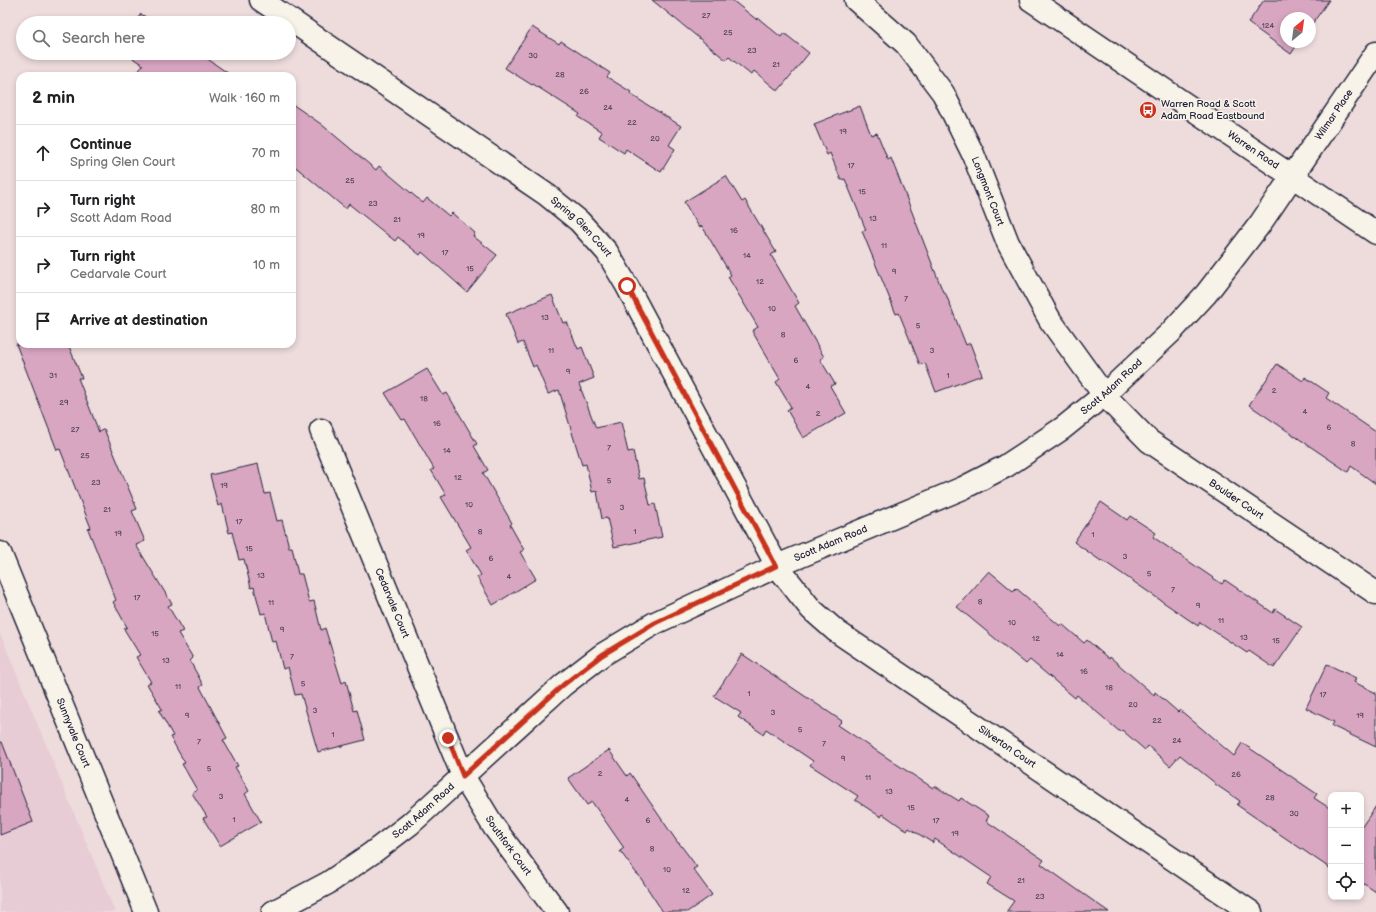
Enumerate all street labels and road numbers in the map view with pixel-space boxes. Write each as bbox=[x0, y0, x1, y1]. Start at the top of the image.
street label: Wilmar Place bbox=[1313, 87, 1356, 142]
street label: Warren Road bbox=[1225, 128, 1281, 172]
street label: Longmont Court bbox=[969, 155, 1007, 227]
street label: Spring Glen Court bbox=[548, 194, 614, 259]
street label: Scott Adam Road bbox=[1078, 356, 1145, 417]
street label: Boulder Court bbox=[1207, 477, 1266, 522]
street label: Scott Adam Road bbox=[792, 523, 869, 564]
street label: Cedarvale Court bbox=[372, 566, 412, 640]
street label: Sunnyvale Court bbox=[54, 696, 93, 769]
street label: Silverton Court bbox=[976, 723, 1038, 771]
street label: Scott Adam Road bbox=[390, 780, 457, 841]
street label: Southfork Court bbox=[483, 814, 534, 878]

